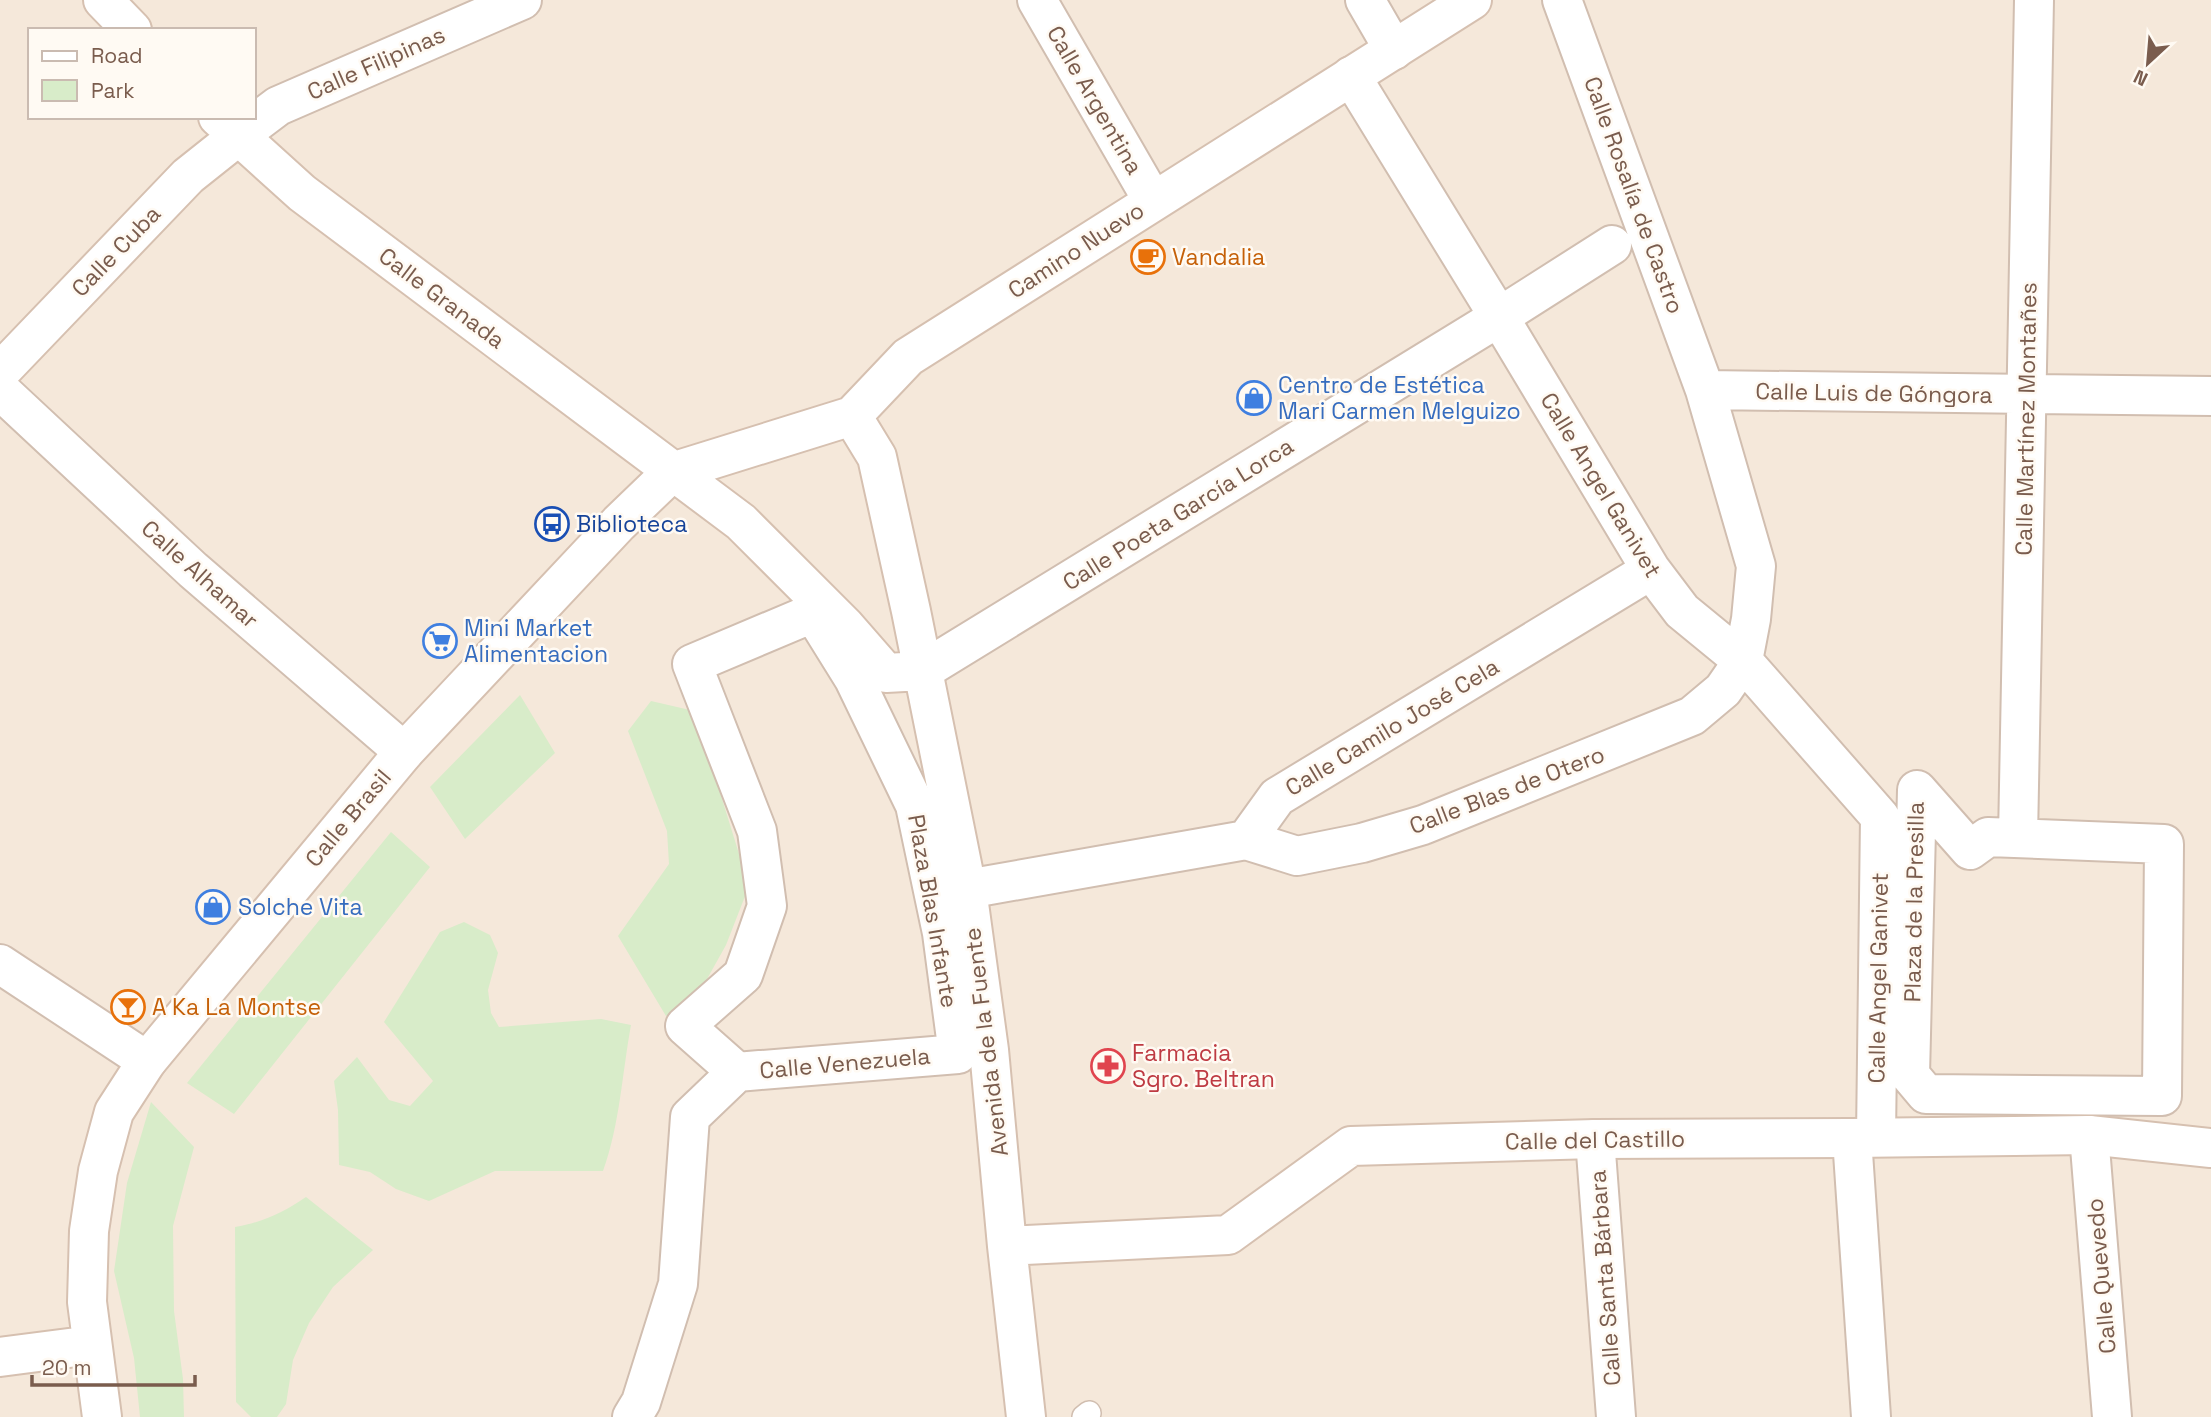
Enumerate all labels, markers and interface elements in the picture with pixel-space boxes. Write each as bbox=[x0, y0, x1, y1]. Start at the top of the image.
street label: Calle Filipinas bbox=[302, 19, 450, 107]
street label: Calle Argentina bbox=[1040, 20, 1150, 180]
legend bbox=[28, 28, 256, 119]
north arrow bbox=[2113, 28, 2183, 98]
text: Road bbox=[91, 42, 143, 69]
text: N bbox=[2130, 64, 2152, 92]
street label: Calle Rosalía de Castro bbox=[1577, 72, 1691, 318]
text: Park bbox=[91, 77, 135, 104]
street label: Camino Nuevo bbox=[1002, 195, 1150, 305]
street label: Calle Cuba bbox=[65, 199, 167, 303]
cafe icon: Vandalia bbox=[1129, 238, 1167, 276]
street label: Calle Granada bbox=[373, 241, 511, 355]
place label: Vandalia bbox=[1172, 242, 1265, 272]
street label: Calle Martínez Montañes bbox=[2009, 282, 2043, 556]
place label: Centro de Estética Mari Carmen Melguizo bbox=[1278, 370, 1521, 426]
street label: Calle Luis de Góngora bbox=[1755, 376, 1993, 410]
shop icon: Centro de Estética Mari Carmen Melguizo bbox=[1235, 379, 1273, 417]
street label: Calle Angel Ganivet bbox=[1534, 387, 1668, 583]
street label: Calle Poeta García Lorca bbox=[1057, 431, 1299, 597]
bus stop icon: Biblioteca bbox=[533, 505, 571, 543]
place label: Biblioteca bbox=[576, 509, 687, 539]
street label: Calle Alhamar bbox=[135, 513, 265, 635]
place label: Mini Market Alimentacion bbox=[464, 613, 608, 669]
supermarket icon: Mini Market Alimentacion bbox=[421, 622, 459, 660]
street label: Calle Camilo José Cela bbox=[1280, 651, 1504, 803]
street label: Calle Blas de Otero bbox=[1405, 739, 1609, 841]
street label: Calle Brasil bbox=[298, 763, 398, 873]
street label: Plaza de la Presilla bbox=[1897, 801, 1931, 1003]
street label: Plaza Blas Infante bbox=[901, 812, 965, 1010]
street label: Calle Angel Ganivet bbox=[1861, 872, 1895, 1084]
shop icon: Solche Vita bbox=[194, 888, 232, 926]
place label: Solche Vita bbox=[238, 892, 363, 922]
street label: Avenida de la Fuente bbox=[957, 926, 1015, 1158]
bar icon: A Ka La Montse bbox=[109, 988, 147, 1026]
place label: A Ka La Montse bbox=[152, 992, 321, 1022]
place label: Farmacia Sgro. Beltran bbox=[1132, 1038, 1275, 1094]
street label: Calle Venezuela bbox=[758, 1041, 932, 1085]
pharmacy icon: Farmacia Sgro. Beltran bbox=[1089, 1047, 1127, 1085]
street label: Calle del Castillo bbox=[1505, 1123, 1685, 1157]
street label: Calle Santa Bárbara bbox=[1582, 1169, 1628, 1387]
street label: Calle Quevedo bbox=[2079, 1197, 2123, 1355]
scale bar bbox=[32, 1344, 194, 1388]
text: 20 m bbox=[42, 1354, 92, 1381]

